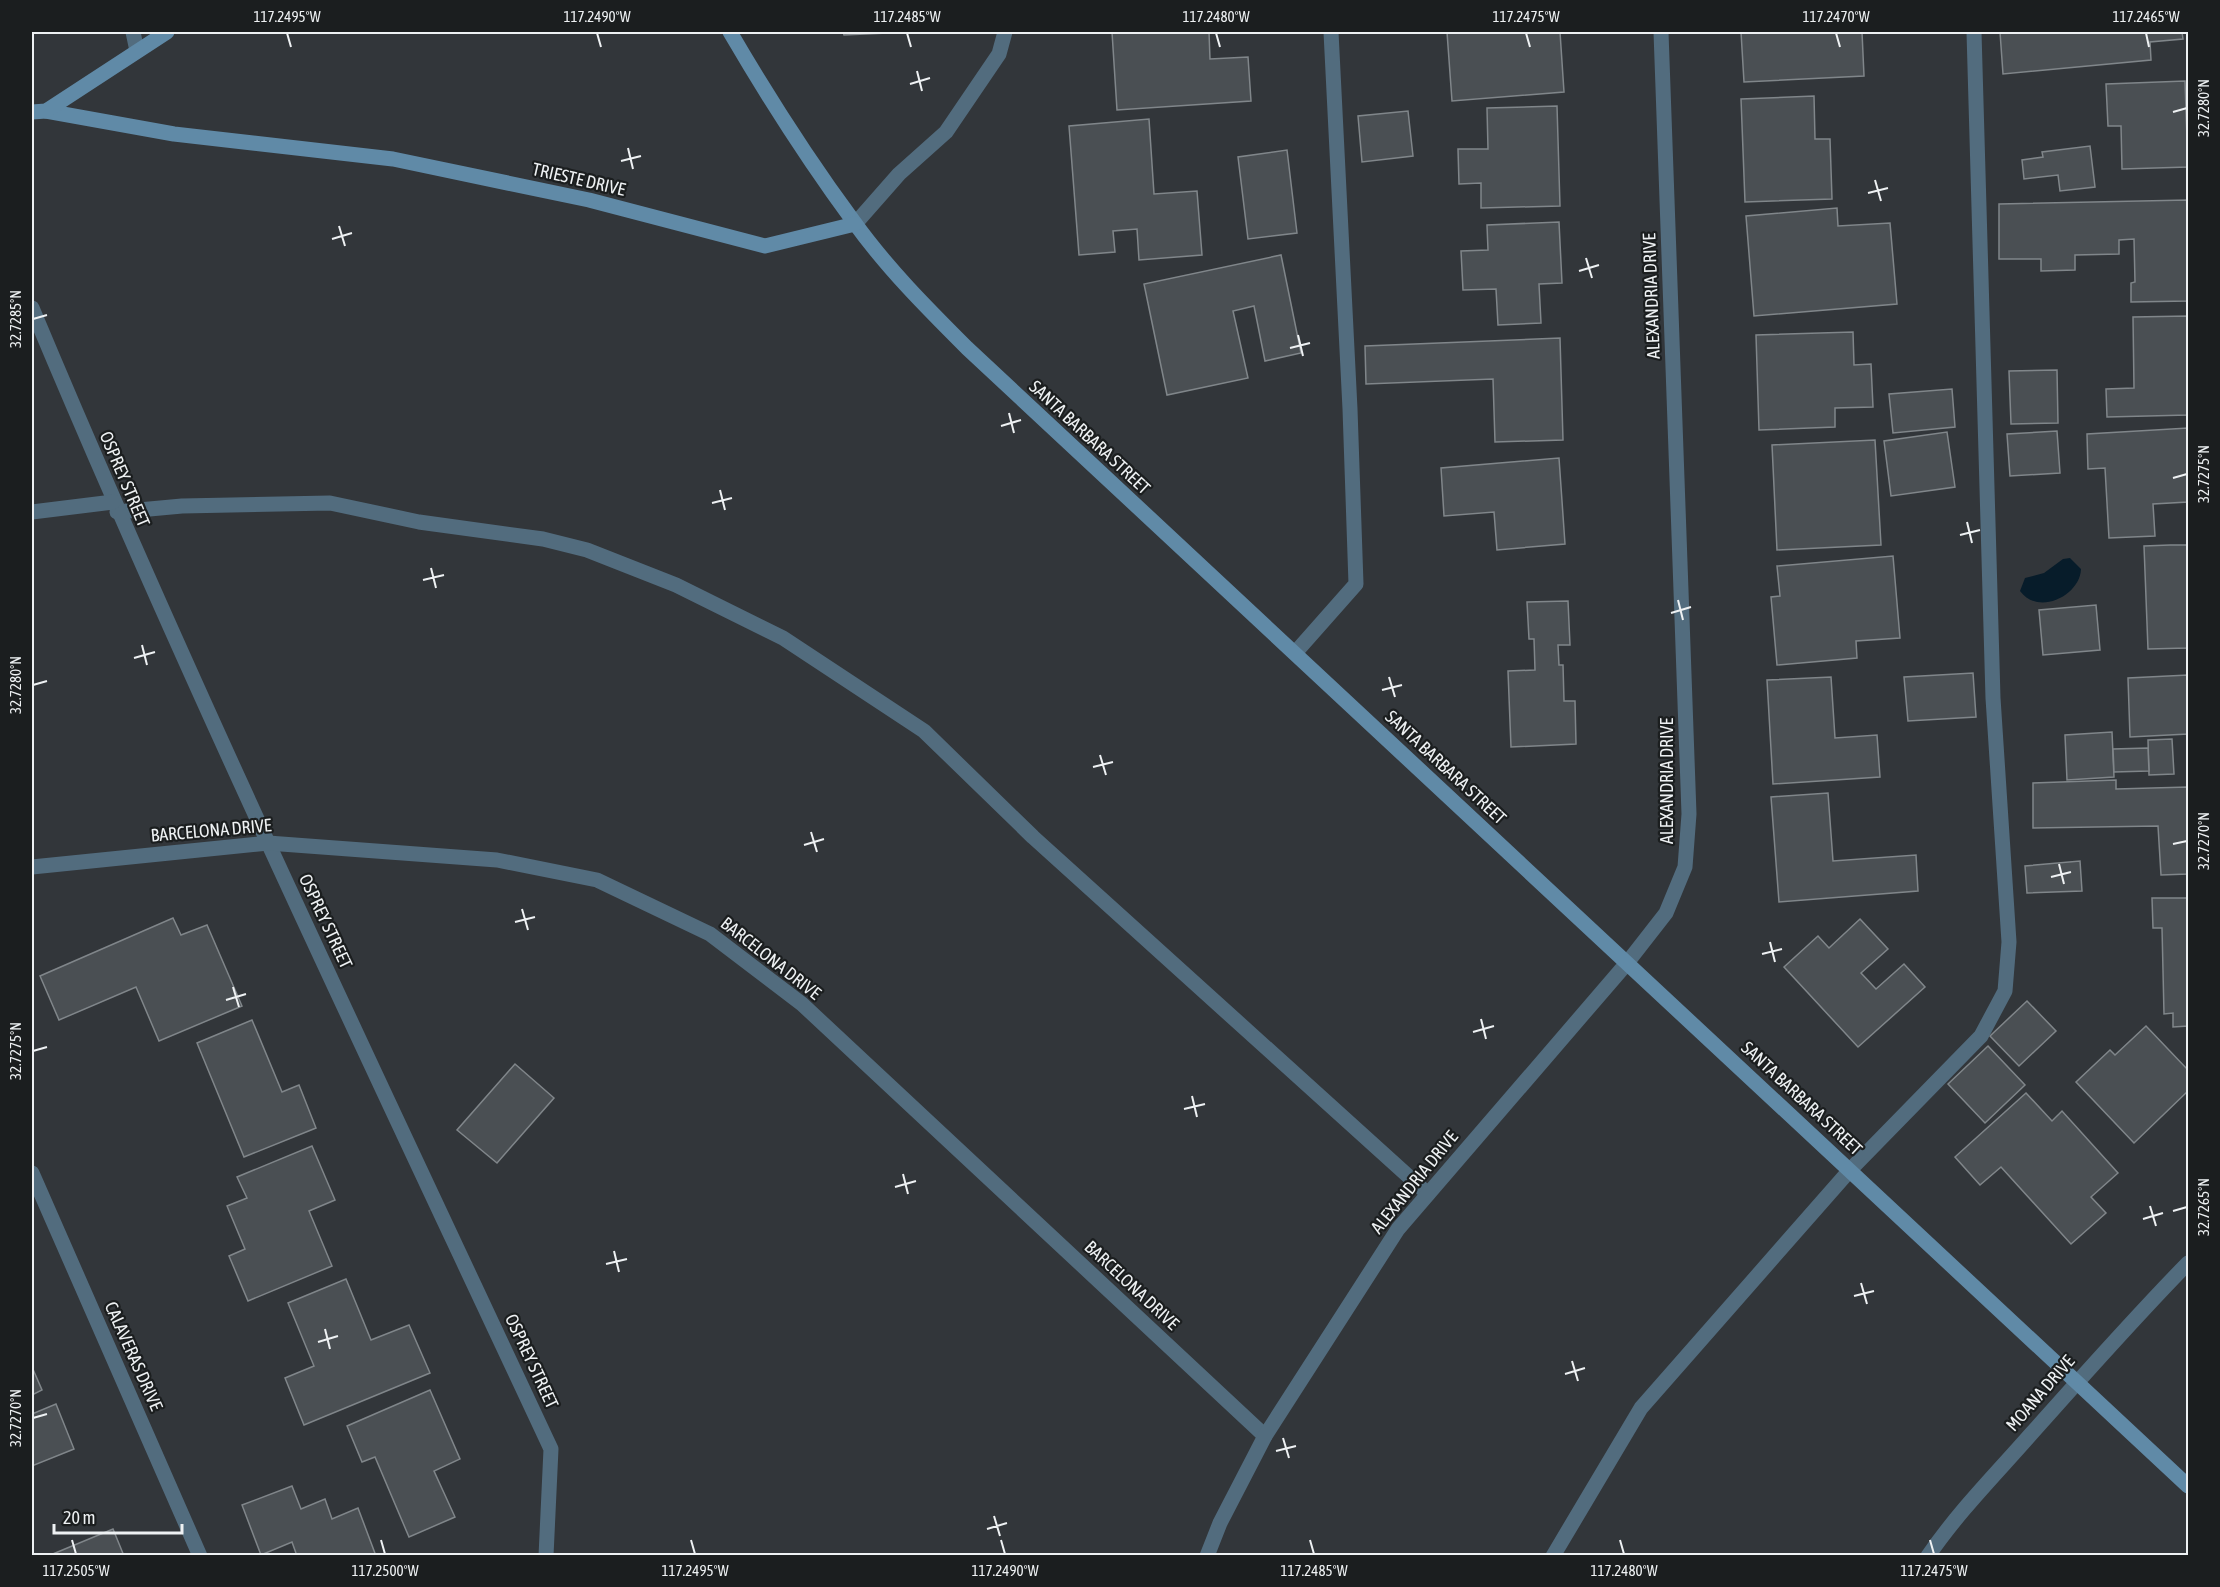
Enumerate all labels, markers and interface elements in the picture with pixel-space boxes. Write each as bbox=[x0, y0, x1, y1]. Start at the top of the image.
text: 117.2495°W bbox=[253, 8, 321, 25]
text: 117.2490°W bbox=[563, 8, 631, 25]
text: 117.2485°W bbox=[873, 8, 941, 25]
text: 117.2480°W bbox=[1182, 8, 1250, 25]
text: 117.2475°W bbox=[1492, 8, 1560, 25]
text: 117.2470°W bbox=[1802, 8, 1870, 25]
text: 117.2465°W bbox=[2112, 8, 2180, 25]
text: 32.7280°N bbox=[2195, 79, 2212, 137]
street label: TRIESTE DRIVE bbox=[530, 158, 628, 200]
street label: ALEXANDRIA DRIVE bbox=[1638, 232, 1664, 359]
text: 32.7285°N bbox=[7, 290, 24, 348]
street label: SANTA BARBARA STREET bbox=[1025, 376, 1155, 498]
street label: OSPREY STREET bbox=[95, 428, 155, 530]
text: 32.7275°N bbox=[2195, 445, 2212, 503]
text: 32.7280°N bbox=[7, 656, 24, 714]
street label: SANTA BARBARA STREET bbox=[1381, 706, 1511, 828]
street label: ALEXANDRIA DRIVE bbox=[1656, 718, 1677, 844]
text: 32.7270°N bbox=[2195, 812, 2212, 870]
street label: BARCELONA DRIVE bbox=[150, 814, 273, 846]
street label: OSPREY STREET bbox=[295, 870, 357, 972]
street label: BARCELONA DRIVE bbox=[717, 912, 825, 1004]
text: 32.7275°N bbox=[7, 1022, 24, 1080]
street label: SANTA BARBARA STREET bbox=[1737, 1037, 1867, 1159]
street label: ALEXANDRIA DRIVE bbox=[1366, 1126, 1462, 1238]
text: 32.7265°N bbox=[2195, 1178, 2212, 1236]
street label: BARCELONA DRIVE bbox=[1081, 1236, 1184, 1334]
street label: CALAVERAS DRIVE bbox=[101, 1298, 167, 1414]
street label: OSPREY STREET bbox=[501, 1310, 563, 1412]
street label: MOANA DRIVE bbox=[2001, 1351, 2079, 1435]
text: 32.7270°N bbox=[7, 1389, 24, 1447]
scale bar bbox=[54, 1497, 182, 1535]
text: 20 m bbox=[63, 1507, 95, 1528]
text: 117.2505°W bbox=[42, 1562, 110, 1579]
text: 117.2500°W bbox=[351, 1562, 419, 1579]
text: 117.2495°W bbox=[661, 1562, 729, 1579]
text: 117.2490°W bbox=[971, 1562, 1039, 1579]
text: 117.2485°W bbox=[1280, 1562, 1348, 1579]
text: 117.2480°W bbox=[1590, 1562, 1658, 1579]
text: 117.2475°W bbox=[1900, 1562, 1968, 1579]

